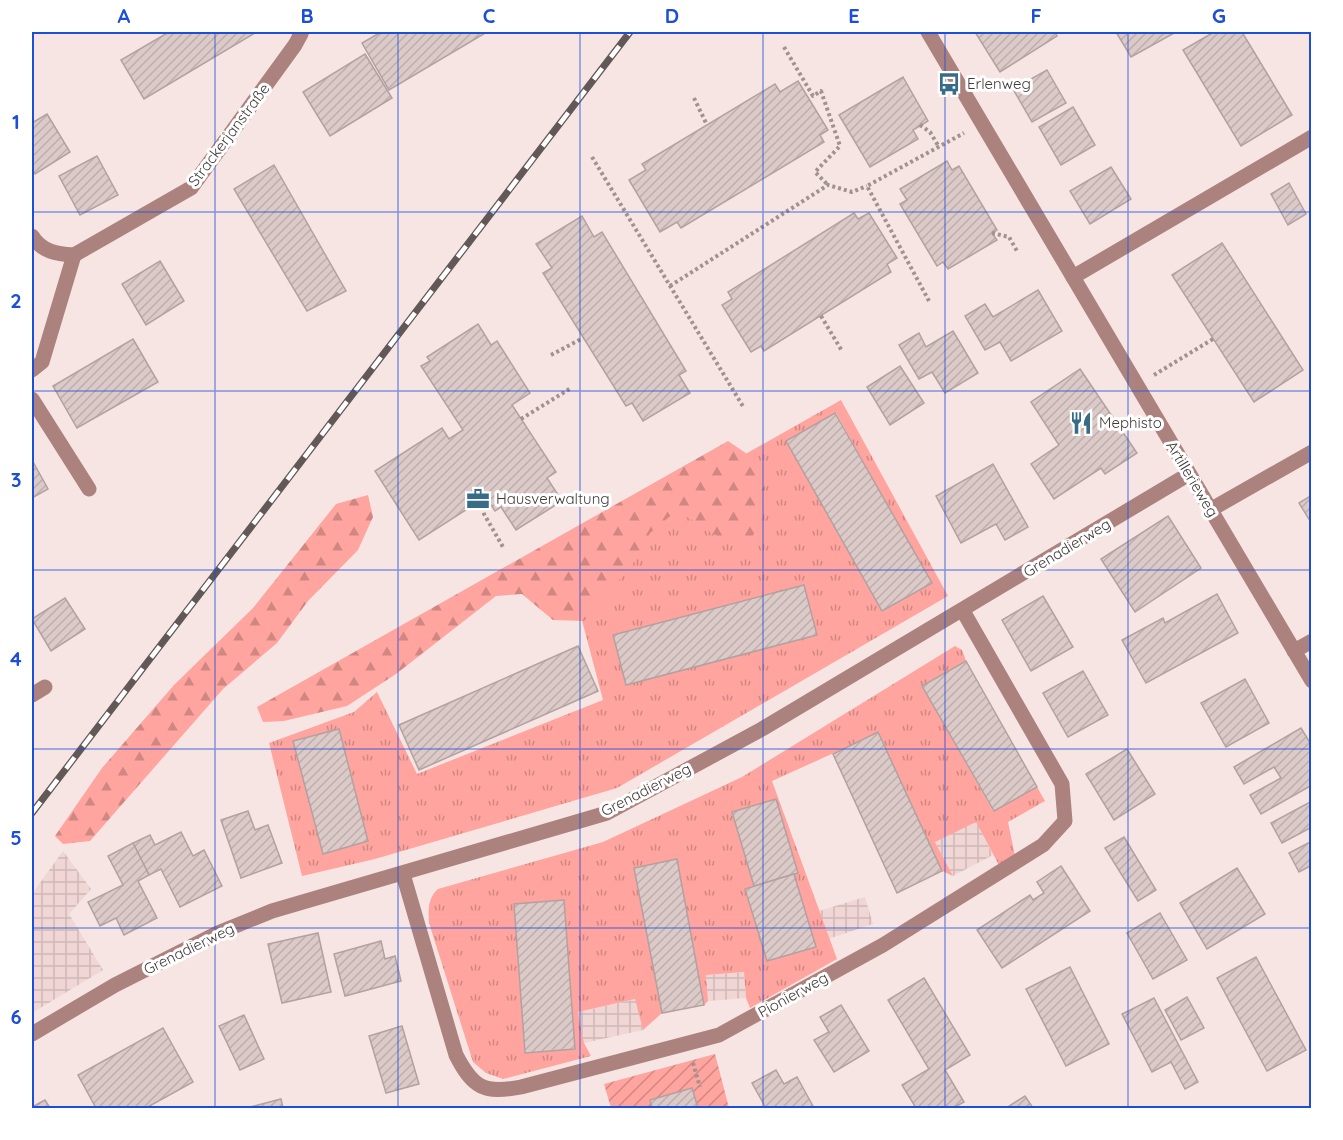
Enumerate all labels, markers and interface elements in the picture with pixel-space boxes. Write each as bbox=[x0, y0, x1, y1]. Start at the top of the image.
text: A bbox=[118, 3, 131, 28]
text: B bbox=[300, 3, 314, 28]
text: C bbox=[483, 3, 496, 28]
text: D bbox=[665, 3, 679, 28]
text: E bbox=[848, 3, 860, 28]
text: F bbox=[1030, 3, 1042, 28]
text: G bbox=[1212, 3, 1226, 28]
bus stop icon: Erlenweg bbox=[936, 71, 962, 97]
place label: Erlenweg bbox=[967, 74, 1031, 93]
street label: Strackerjanstraße bbox=[184, 79, 273, 190]
text: 1 bbox=[12, 109, 20, 134]
text: 2 bbox=[10, 288, 22, 313]
restaurant icon: Mephisto bbox=[1068, 410, 1094, 436]
place label: Mephisto bbox=[1099, 413, 1162, 432]
street label: Artillerieweg bbox=[1162, 437, 1223, 520]
text: 3 bbox=[11, 467, 21, 492]
office icon: Hausverwaltung bbox=[465, 486, 491, 512]
place label: Hausverwaltung bbox=[496, 489, 610, 508]
street label: Grenadierweg bbox=[1020, 514, 1114, 581]
text: 4 bbox=[10, 646, 22, 671]
street label: Grenadierweg bbox=[598, 759, 694, 820]
text: 5 bbox=[10, 825, 22, 850]
street label: Grenadierweg bbox=[140, 918, 237, 979]
street label: Pionierweg bbox=[754, 968, 831, 1022]
text: 6 bbox=[10, 1004, 22, 1029]

